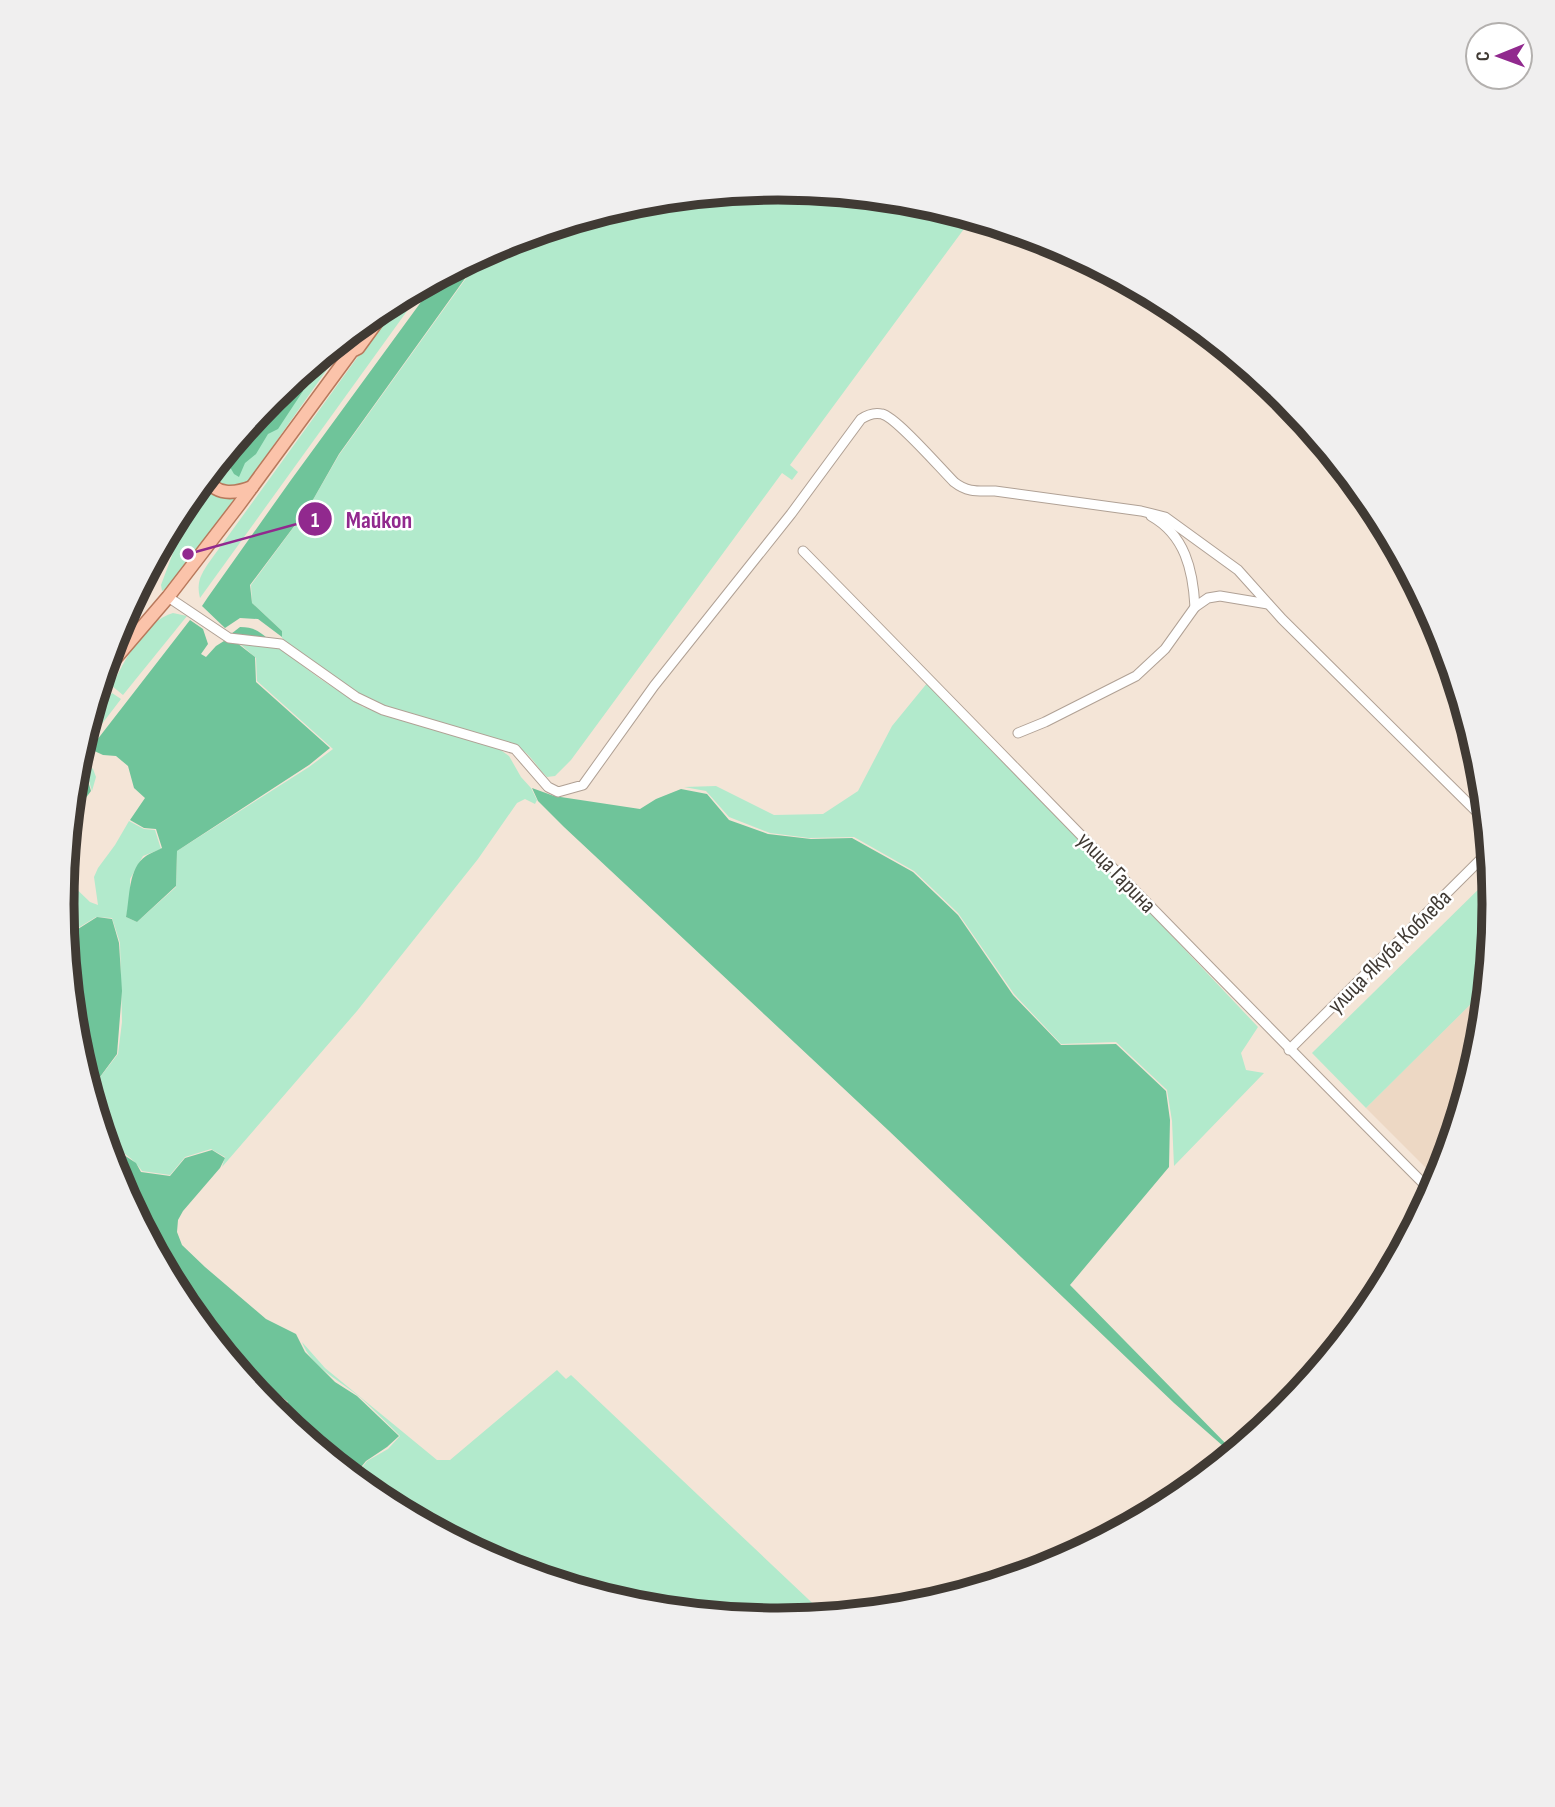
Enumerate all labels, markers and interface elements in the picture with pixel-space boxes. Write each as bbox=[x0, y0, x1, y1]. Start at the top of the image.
north arrow bbox=[1464, 21, 1534, 91]
text: С bbox=[1472, 51, 1495, 61]
callout: Майкоп bbox=[297, 497, 427, 542]
text: Майкоп bbox=[346, 506, 412, 535]
text: 1 bbox=[311, 508, 319, 533]
street label: улица Гарина bbox=[1071, 826, 1162, 919]
street label: улица Якуба Коблева bbox=[1322, 884, 1457, 1019]

